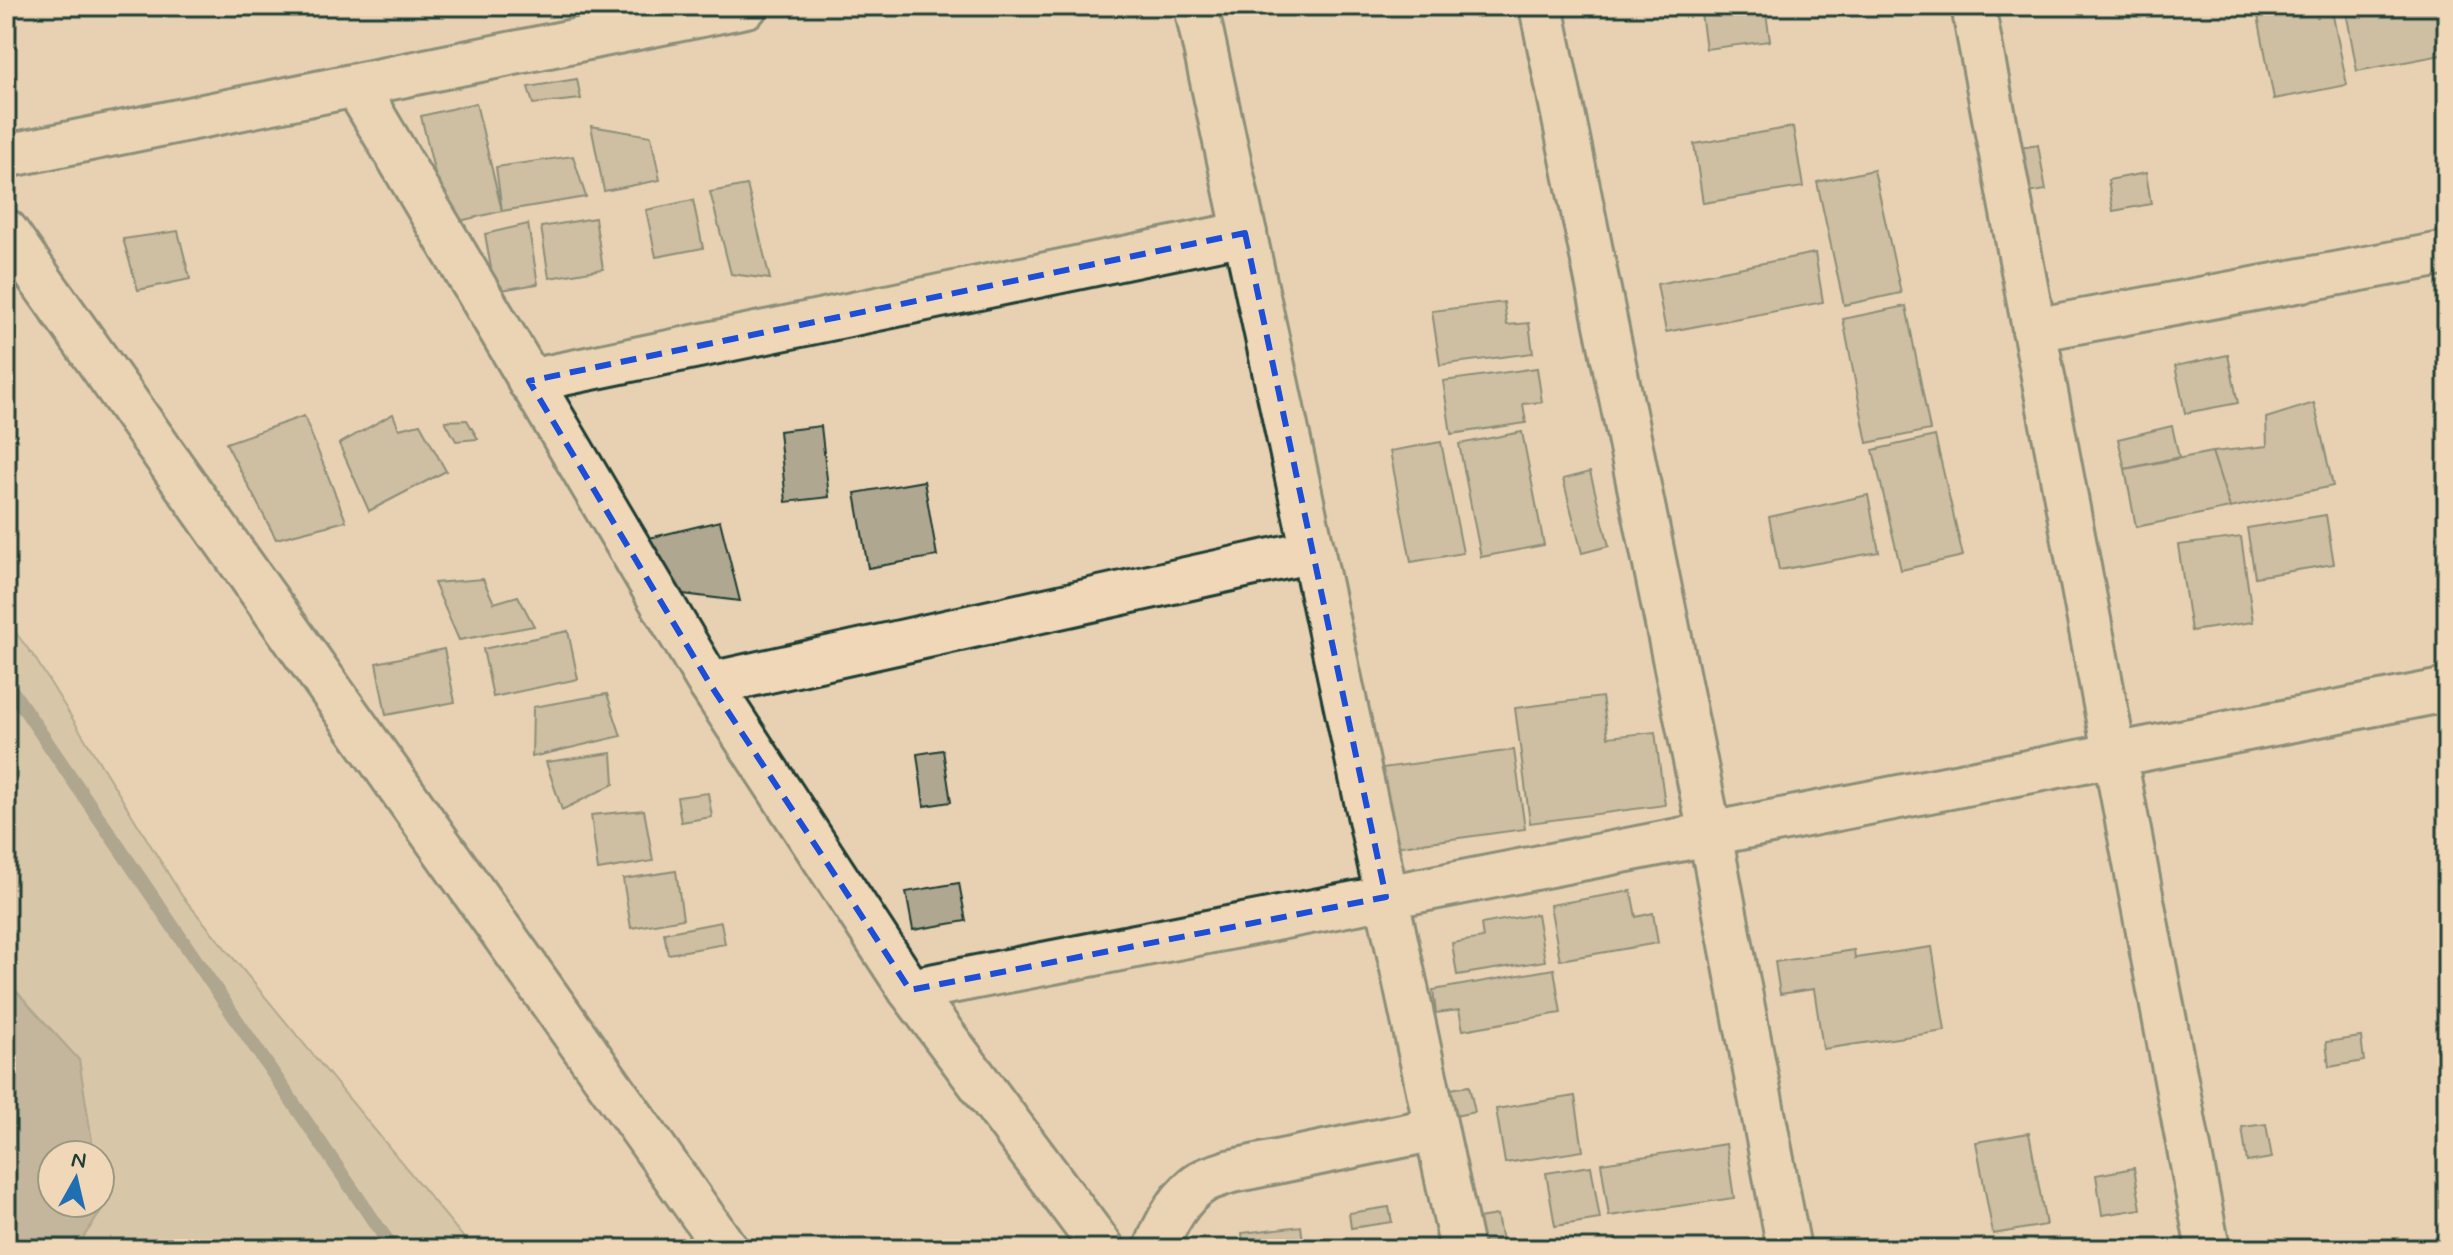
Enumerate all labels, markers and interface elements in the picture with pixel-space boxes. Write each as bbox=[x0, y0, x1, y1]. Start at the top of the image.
north arrow bbox=[36, 1139, 116, 1219]
text: N bbox=[69, 1146, 88, 1176]

